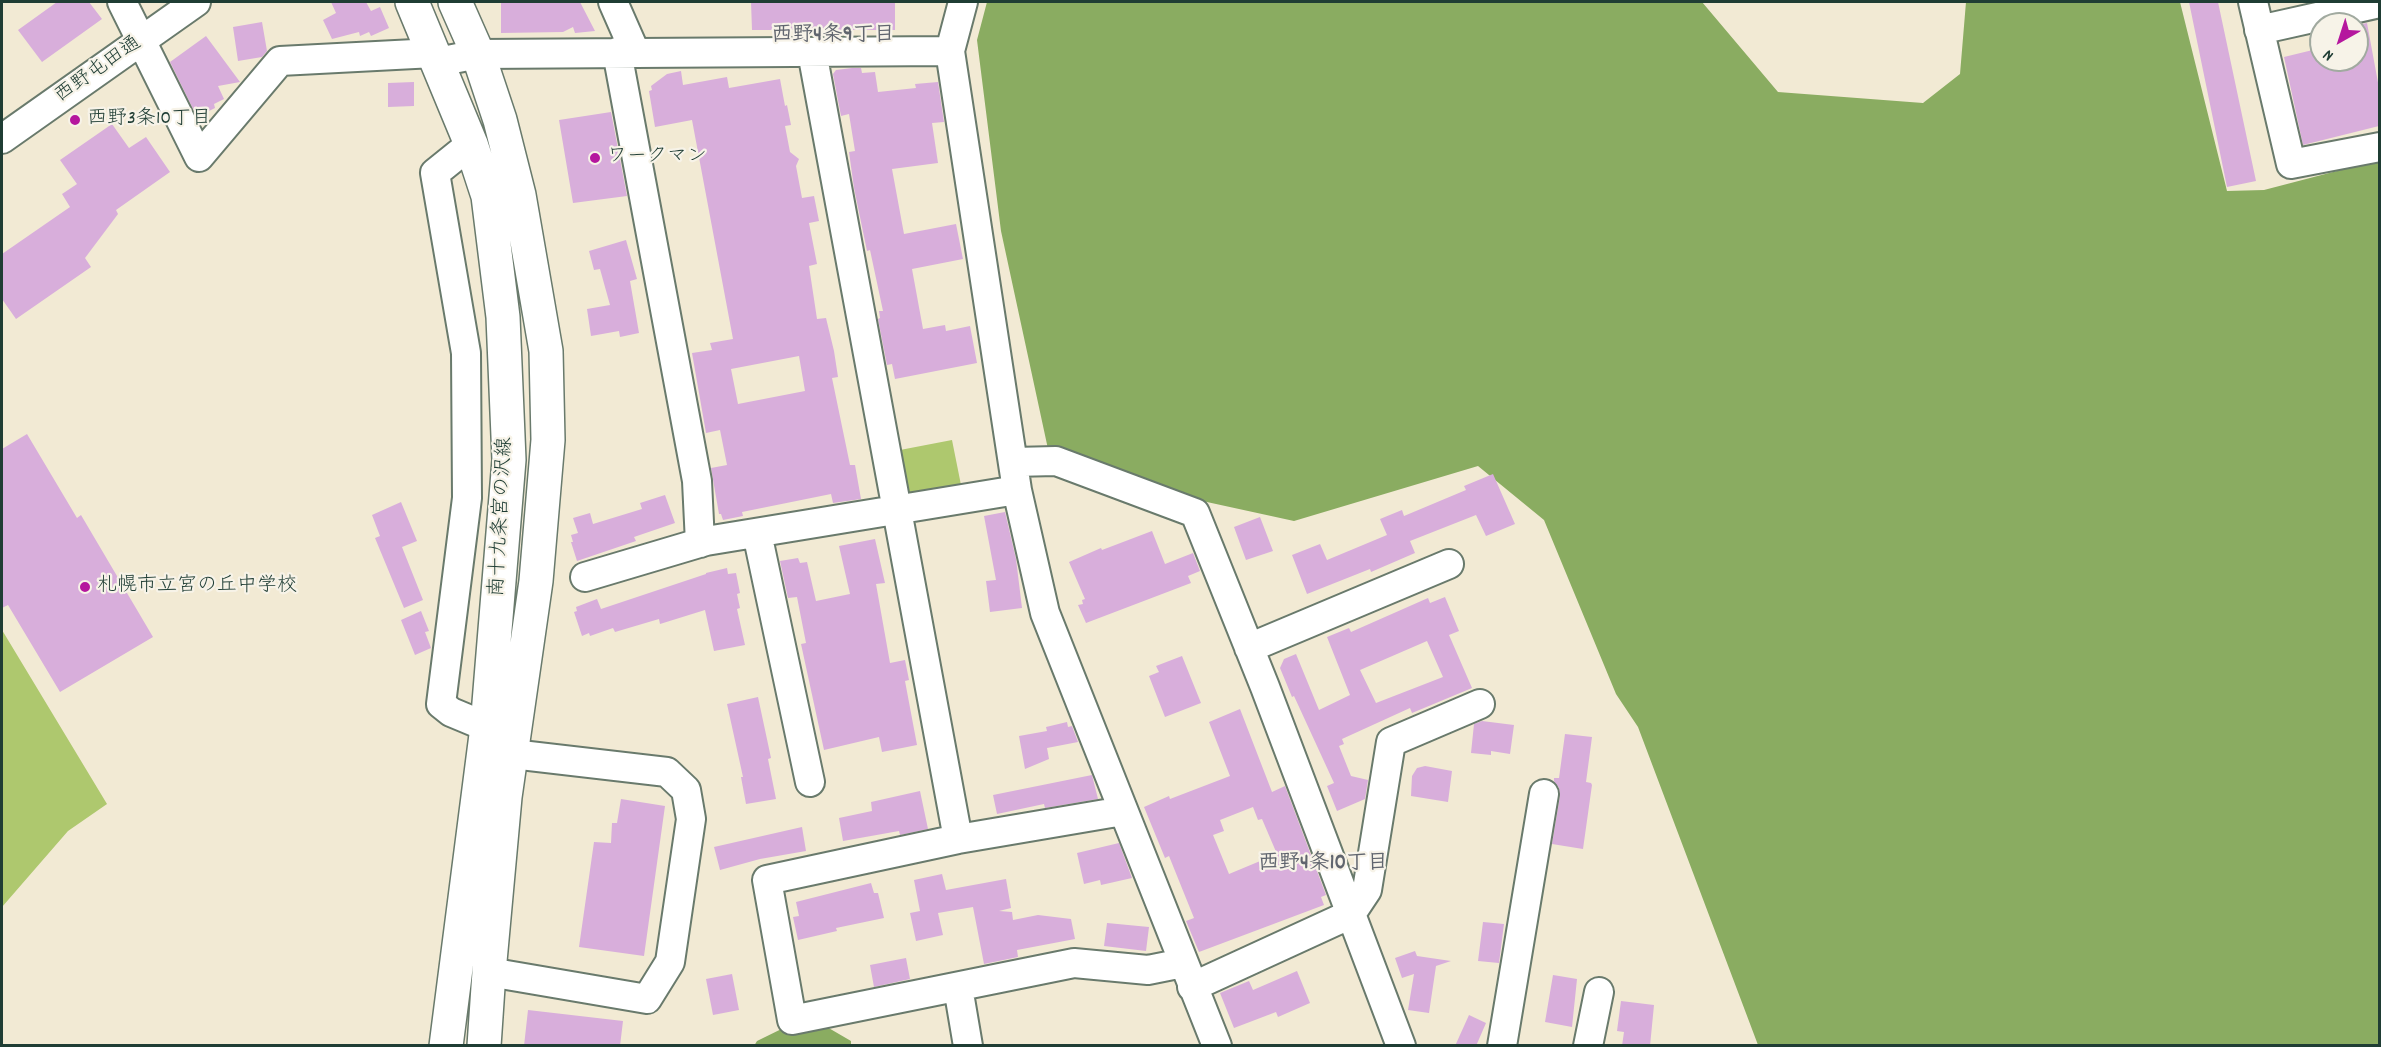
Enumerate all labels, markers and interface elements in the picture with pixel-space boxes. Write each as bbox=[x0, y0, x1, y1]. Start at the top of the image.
north arrow bbox=[2309, 12, 2369, 72]
district label: 西野4条9丁目 bbox=[771, 24, 895, 50]
street label: 西野屯田通 bbox=[51, 32, 147, 110]
text: N bbox=[2318, 43, 2339, 66]
place label: 西野3条10丁目 bbox=[87, 108, 211, 132]
marker: 西野3条10丁目 bbox=[68, 113, 82, 127]
place label: ワークマン bbox=[607, 146, 707, 170]
marker: ワークマン bbox=[588, 151, 602, 165]
street label: 南十九条宮の沢線 bbox=[487, 436, 519, 598]
place label: 札幌市立宮の丘中学校 bbox=[97, 575, 297, 599]
marker: 札幌市立宮の丘中学校 bbox=[78, 580, 92, 594]
district label: 西野4条10丁目 bbox=[1258, 852, 1388, 878]

